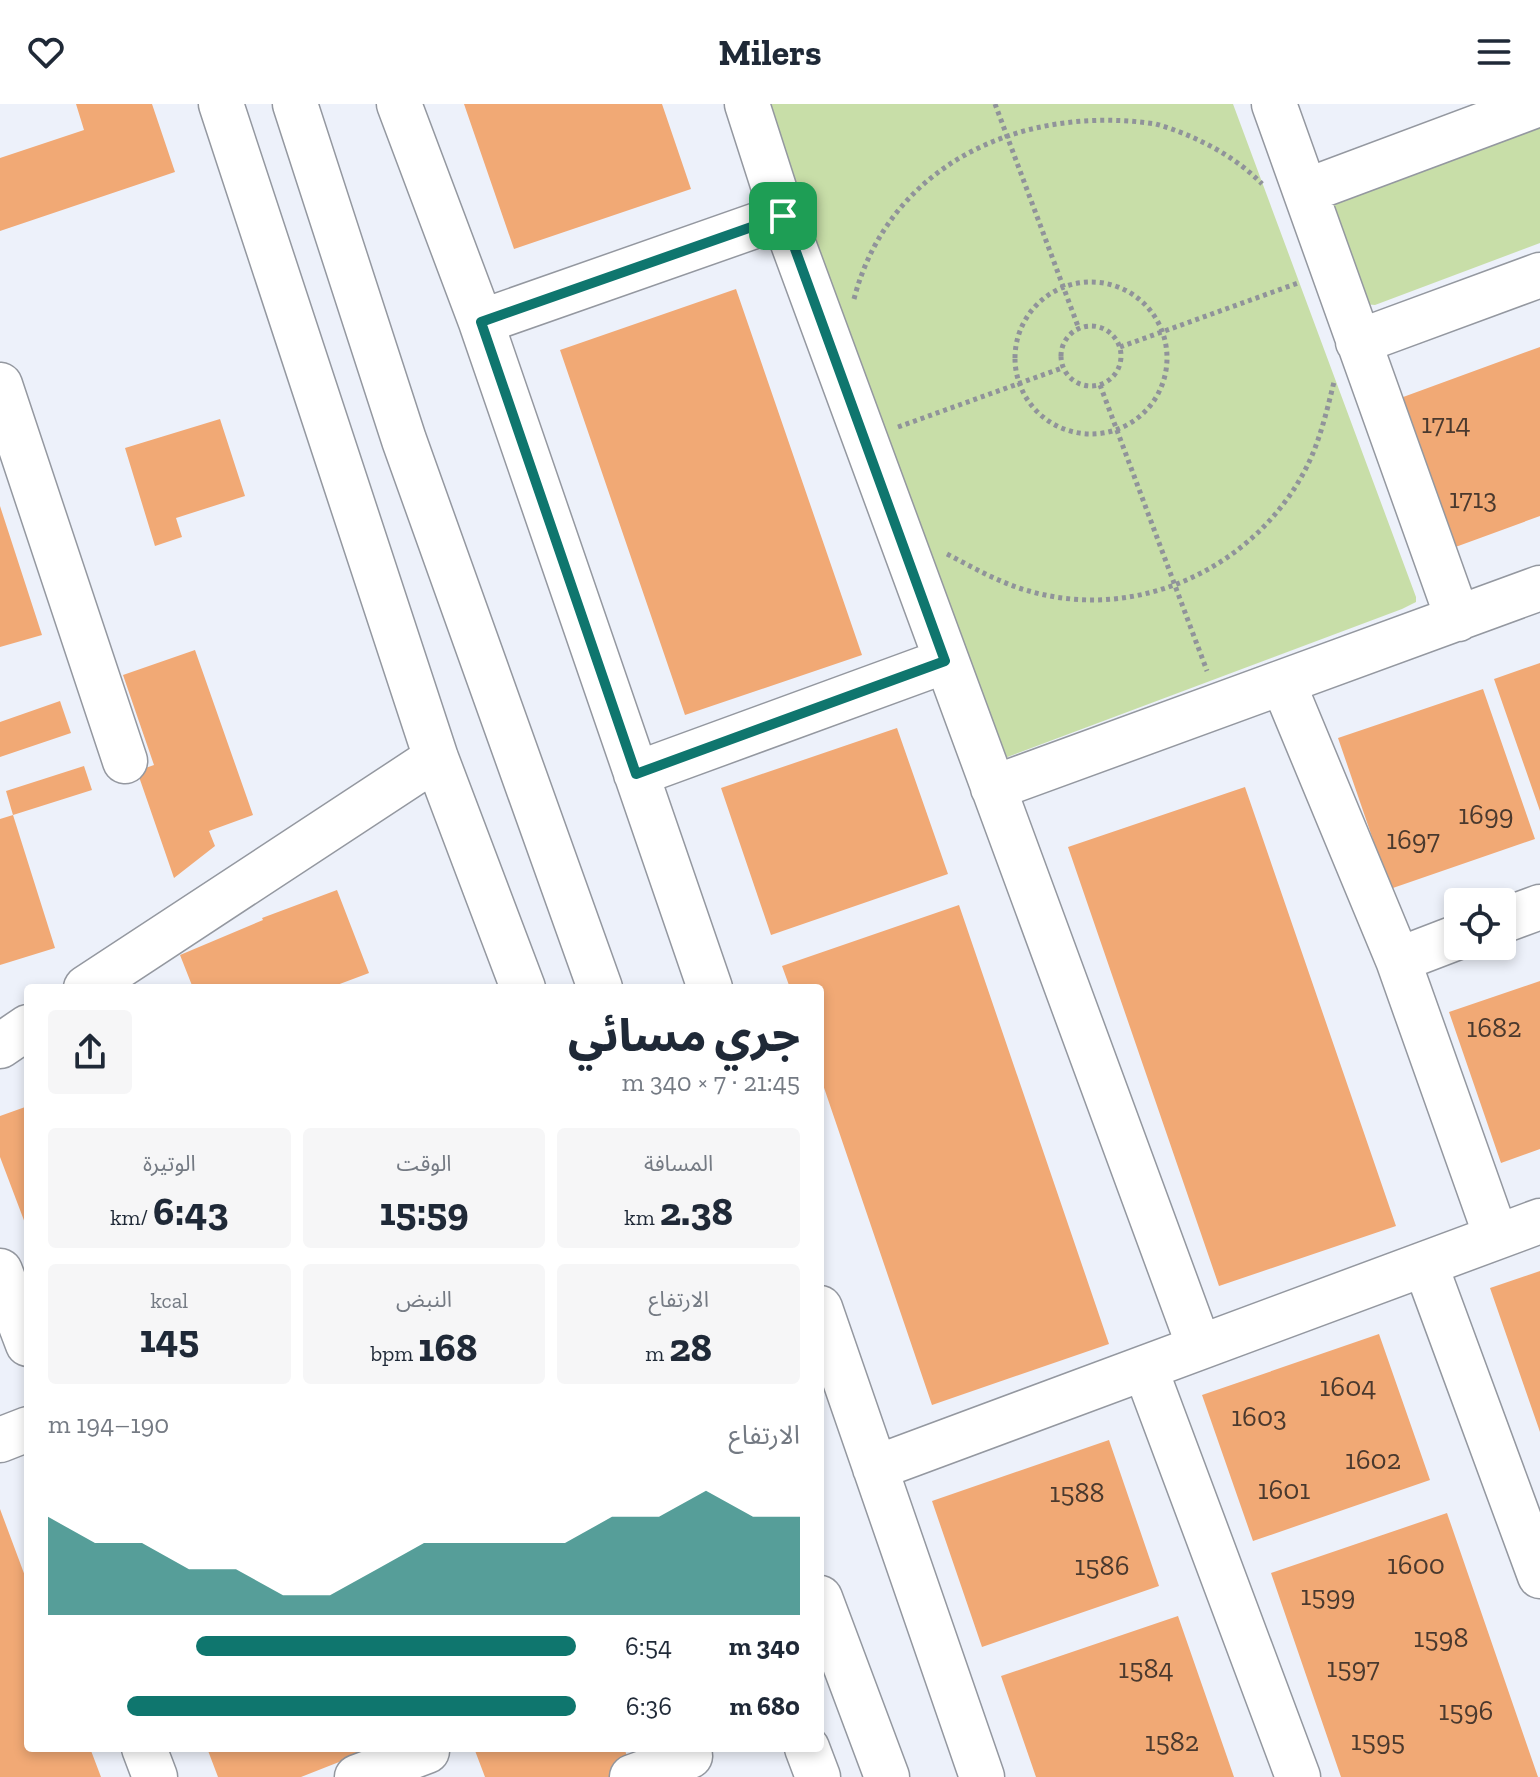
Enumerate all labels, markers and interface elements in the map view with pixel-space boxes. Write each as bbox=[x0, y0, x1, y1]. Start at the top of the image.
icon: heart bbox=[24, 30, 68, 74]
icon: menu bbox=[1472, 30, 1516, 74]
text: Milers bbox=[719, 31, 821, 74]
pin bbox=[749, 182, 817, 250]
icon: arrive bbox=[761, 194, 805, 238]
house number: 1714 bbox=[1421, 407, 1471, 440]
house number: 1713 bbox=[1449, 482, 1497, 515]
house number: 1699 bbox=[1458, 798, 1514, 831]
house number: 1697 bbox=[1386, 823, 1440, 856]
map controls bbox=[1444, 888, 1516, 960]
button: locate bbox=[1444, 888, 1516, 960]
text: جري مسائي bbox=[568, 1009, 800, 1062]
button: share bbox=[48, 1010, 132, 1094]
house number: 1682 bbox=[1466, 1011, 1522, 1044]
text: 21:45 · 7 × 340 m bbox=[622, 1066, 800, 1098]
text: الوتيرة bbox=[143, 1150, 196, 1177]
text: الوقت bbox=[396, 1150, 452, 1177]
text: المسافة bbox=[644, 1150, 713, 1177]
text: 6:43 bbox=[153, 1187, 229, 1235]
text: 15:59 bbox=[379, 1187, 469, 1235]
text: 2.38 bbox=[660, 1187, 733, 1235]
text: /km bbox=[110, 1204, 153, 1231]
text: km bbox=[624, 1204, 660, 1231]
text: النبض bbox=[396, 1286, 452, 1313]
text: الارتفاع bbox=[648, 1286, 709, 1313]
text: kcal bbox=[150, 1287, 188, 1314]
text: 145 bbox=[139, 1314, 199, 1362]
text: 168 bbox=[418, 1323, 478, 1371]
text: 28 bbox=[669, 1323, 712, 1371]
text: bpm bbox=[371, 1340, 418, 1367]
text: m bbox=[645, 1340, 669, 1367]
house number: 1604 bbox=[1320, 1370, 1376, 1403]
house number: 1603 bbox=[1231, 1400, 1287, 1433]
text: 190–194 m bbox=[48, 1408, 169, 1440]
text: الارتفاع bbox=[729, 1419, 800, 1451]
house number: 1602 bbox=[1345, 1443, 1401, 1476]
house number: 1601 bbox=[1258, 1473, 1310, 1506]
house number: 1588 bbox=[1049, 1476, 1105, 1509]
house number: 1600 bbox=[1387, 1548, 1445, 1581]
house number: 1586 bbox=[1074, 1549, 1130, 1582]
house number: 1599 bbox=[1301, 1579, 1355, 1612]
house number: 1598 bbox=[1413, 1621, 1469, 1654]
text: 6:54 bbox=[625, 1630, 672, 1662]
text: 340 m bbox=[729, 1630, 800, 1662]
house number: 1597 bbox=[1326, 1651, 1380, 1684]
house number: 1584 bbox=[1118, 1652, 1174, 1685]
text: 6:36 bbox=[626, 1690, 672, 1722]
text: 680 m bbox=[729, 1690, 800, 1722]
house number: 1596 bbox=[1439, 1694, 1493, 1727]
house number: 1595 bbox=[1351, 1724, 1405, 1757]
house number: 1582 bbox=[1145, 1725, 1199, 1758]

